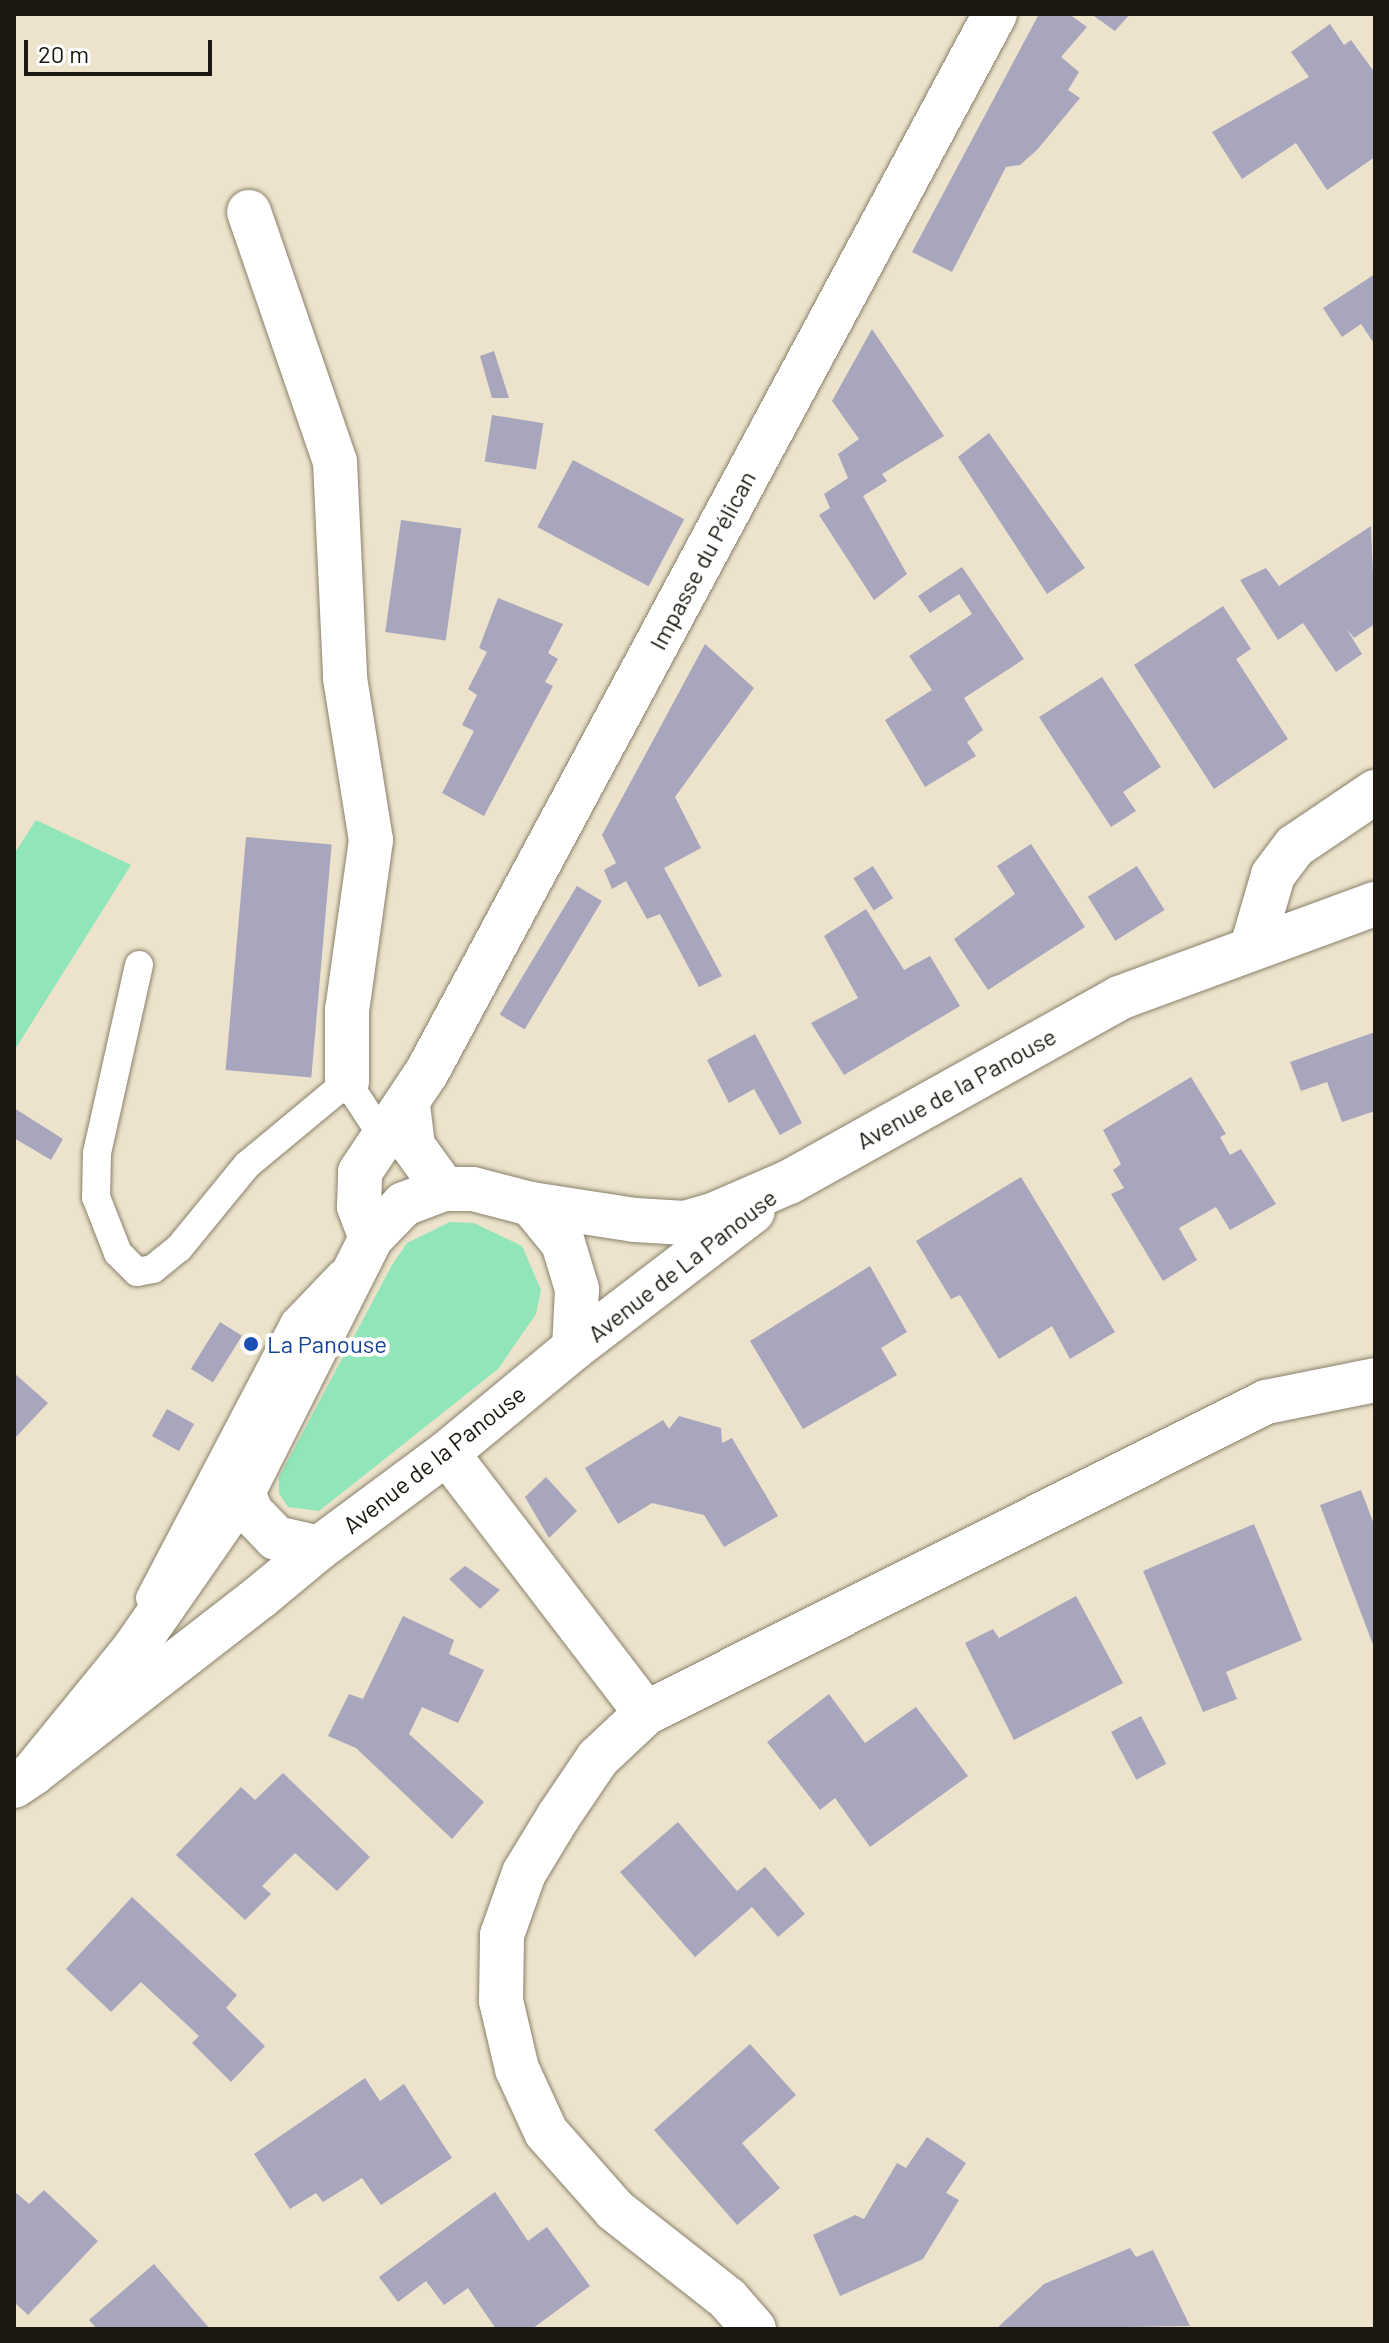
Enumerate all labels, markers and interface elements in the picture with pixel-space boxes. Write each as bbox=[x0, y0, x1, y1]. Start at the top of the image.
scale bar bbox=[28, 24, 216, 74]
text: 20 m bbox=[38, 39, 89, 68]
street label: Impasse du Pélican bbox=[643, 466, 761, 654]
street label: Avenue de la Panouse bbox=[851, 1021, 1061, 1155]
street label: Avenue de La Panouse bbox=[582, 1182, 782, 1348]
place label: La Panouse bbox=[267, 1330, 387, 1358]
marker: La Panouse bbox=[242, 1335, 260, 1353]
street label: Avenue de la Panouse bbox=[337, 1379, 531, 1539]

